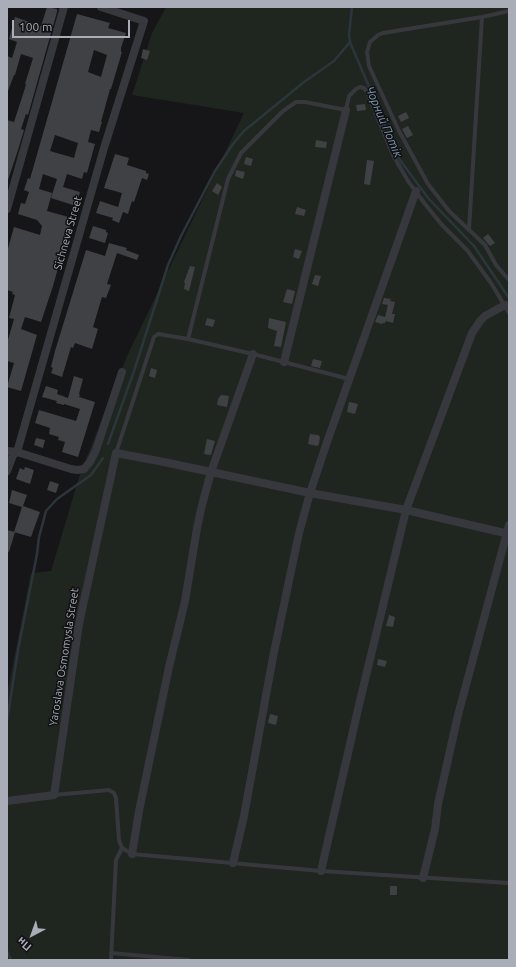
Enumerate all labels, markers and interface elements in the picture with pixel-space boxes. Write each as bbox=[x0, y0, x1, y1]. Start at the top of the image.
scale bar bbox=[14, 12, 132, 38]
text: 100 m bbox=[19, 20, 52, 33]
water label: Чорний Потік bbox=[363, 84, 405, 160]
street label: Sichneva Street bbox=[51, 194, 85, 272]
street label: Yaroslava Osmomysla Street bbox=[47, 587, 81, 727]
north arrow bbox=[12, 915, 52, 955]
text: Пн bbox=[15, 935, 34, 953]

